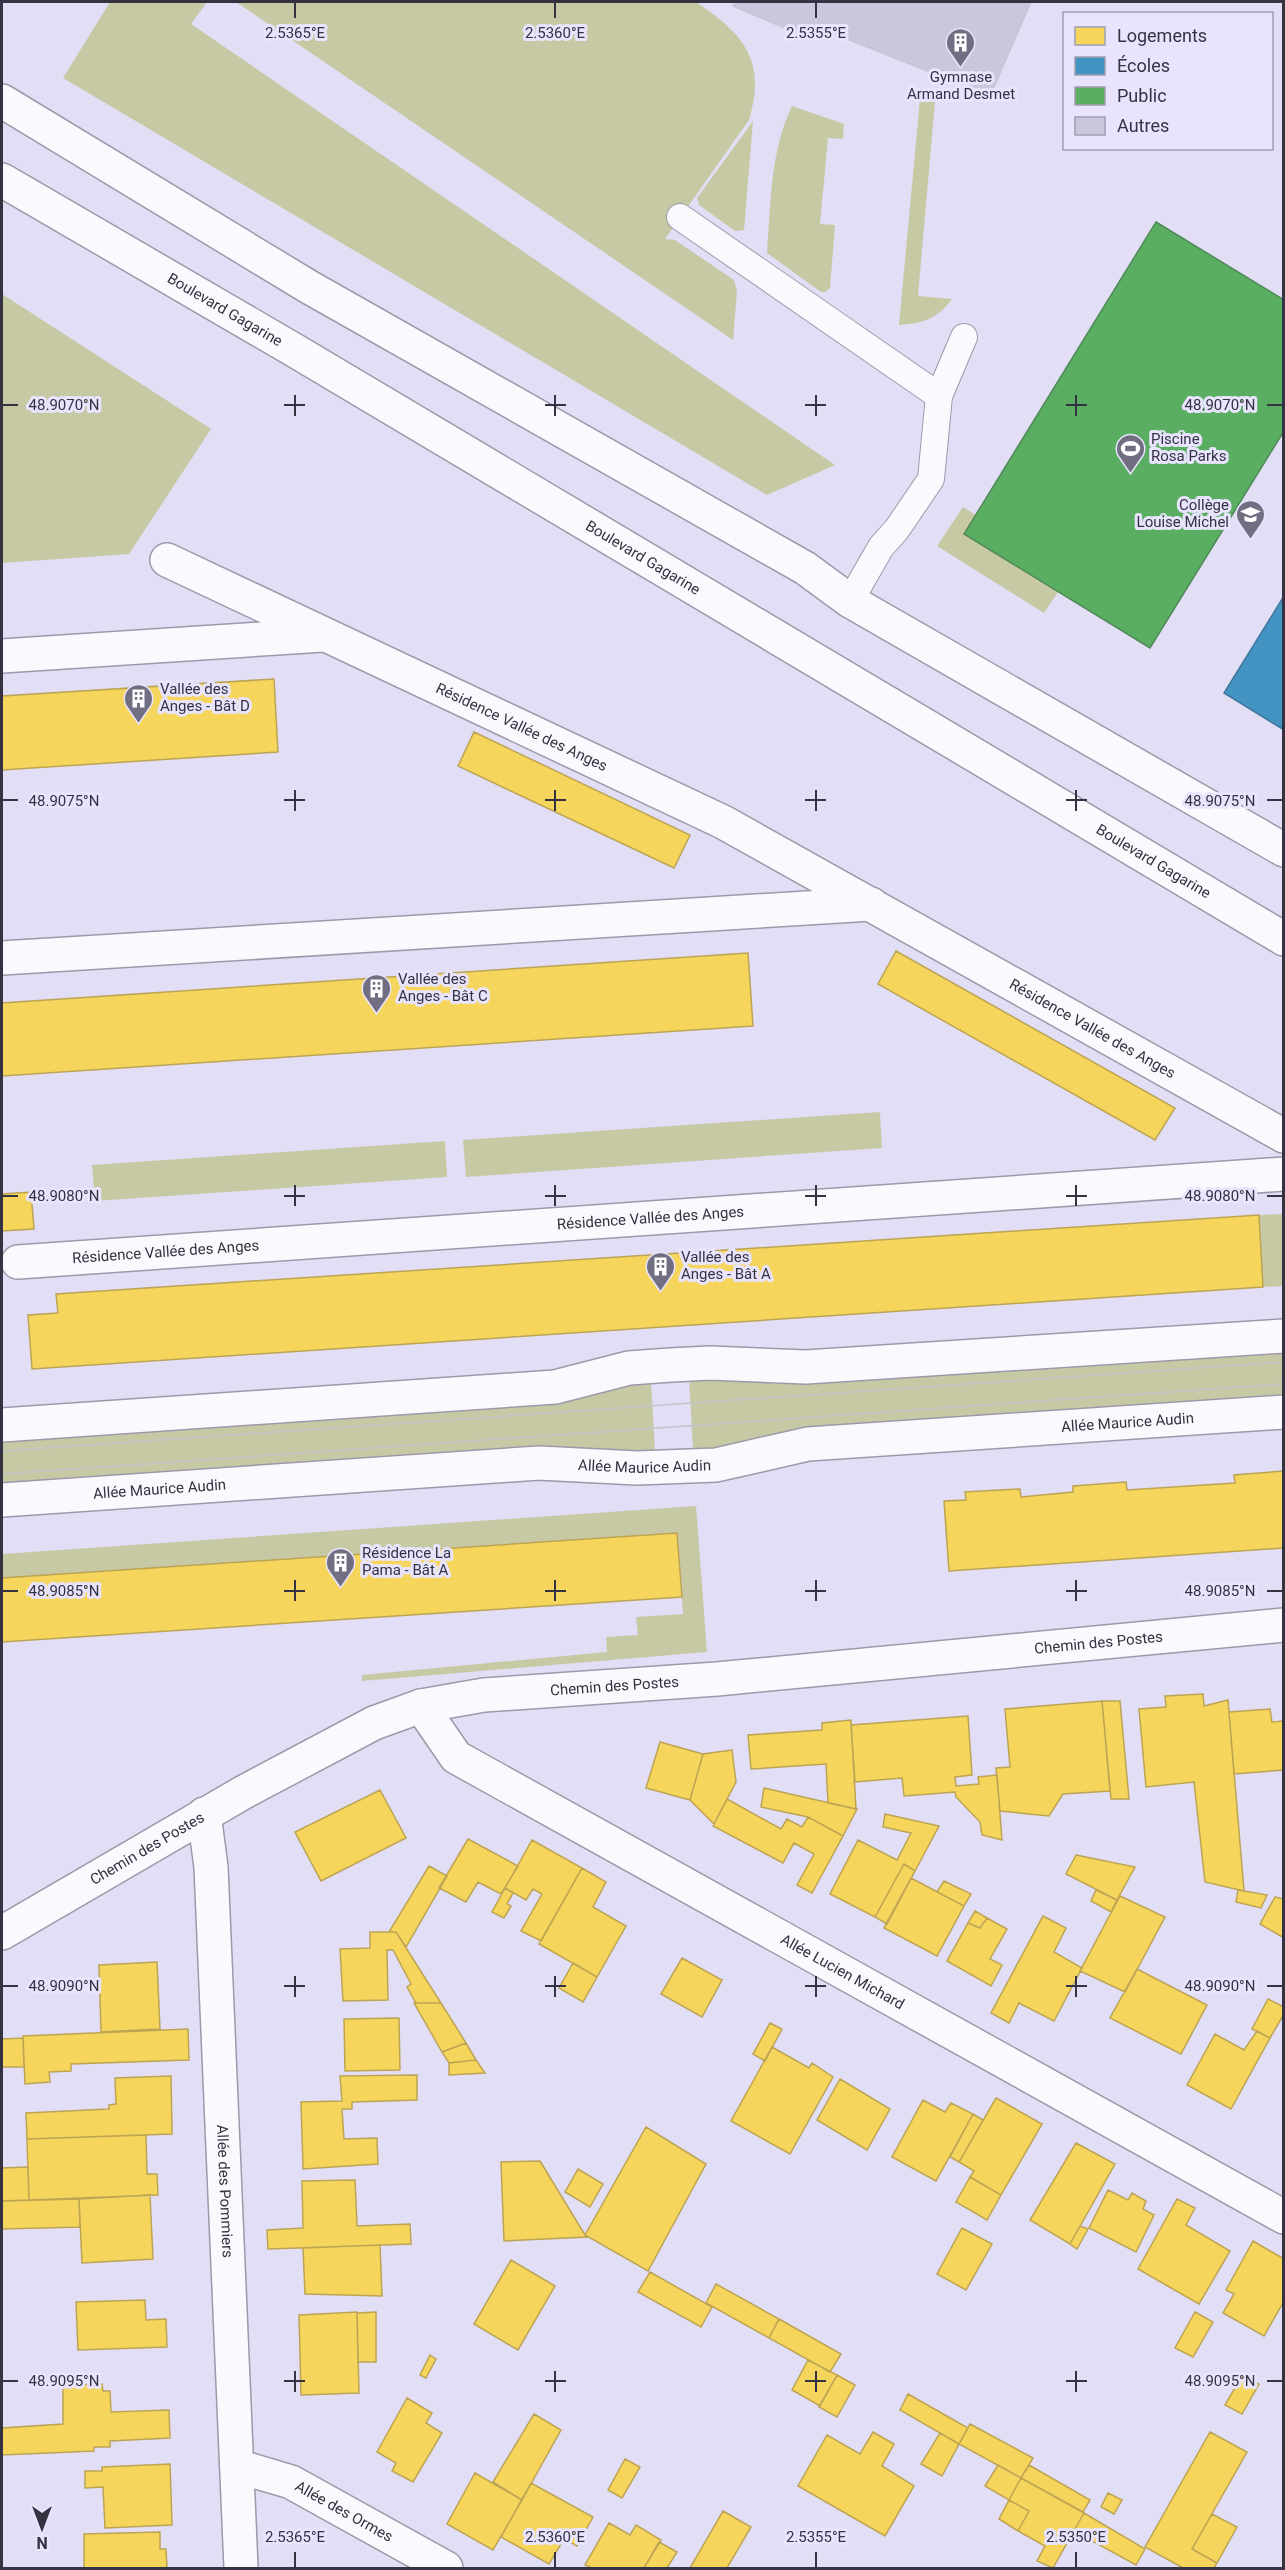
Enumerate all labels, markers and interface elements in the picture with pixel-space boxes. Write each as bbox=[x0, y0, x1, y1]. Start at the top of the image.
legend bbox=[1063, 12, 1273, 150]
text: 2.5365°E bbox=[265, 24, 326, 42]
text: 2.5360°E bbox=[525, 24, 586, 42]
text: 2.5355°E bbox=[786, 24, 847, 42]
text: Logements bbox=[1117, 25, 1207, 46]
building icon: Gymnase Armand Desmet bbox=[945, 26, 977, 68]
text: Écoles bbox=[1117, 55, 1170, 76]
place label: Gymnase Armand Desmet bbox=[907, 68, 1015, 103]
text: Public bbox=[1117, 85, 1167, 106]
text: Autres bbox=[1117, 115, 1169, 136]
street label: Boulevard Gagarine bbox=[164, 269, 286, 350]
text: 48.9070°N bbox=[29, 396, 99, 414]
text: 48.9070°N bbox=[1185, 396, 1255, 414]
place label: Piscine Rosa Parks bbox=[1151, 430, 1226, 465]
sports icon: Piscine Rosa Parks bbox=[1114, 432, 1146, 474]
place label: Collège Louise Michel bbox=[1137, 496, 1229, 531]
school or university icon: Collège Louise Michel bbox=[1234, 498, 1266, 540]
street label: Boulevard Gagarine bbox=[582, 517, 704, 599]
street label: Résidence Vallée des Anges bbox=[433, 679, 610, 775]
place label: Vallée des Anges - Bât D bbox=[160, 680, 250, 715]
building icon: Vallée des Anges - Bât D bbox=[123, 682, 155, 724]
text: 48.9075°N bbox=[29, 792, 99, 810]
text: 48.9075°N bbox=[1185, 792, 1255, 810]
street label: Boulevard Gagarine bbox=[1093, 820, 1214, 902]
place label: Vallée des Anges - Bât C bbox=[398, 970, 488, 1005]
building icon: Vallée des Anges - Bât C bbox=[361, 972, 393, 1014]
street label: Résidence Vallée des Anges bbox=[1006, 975, 1179, 1082]
text: 48.9080°N bbox=[29, 1187, 99, 1205]
text: 48.9080°N bbox=[1185, 1187, 1255, 1205]
street label: Résidence Vallée des Anges bbox=[556, 1203, 745, 1234]
street label: Résidence Vallée des Anges bbox=[72, 1236, 260, 1267]
place label: Vallée des Anges - Bât A bbox=[681, 1248, 771, 1283]
building icon: Vallée des Anges - Bât A bbox=[644, 1250, 676, 1292]
street label: Allée Maurice Audin bbox=[1060, 1409, 1194, 1436]
street label: Allée Maurice Audin bbox=[578, 1456, 711, 1477]
street label: Allée Maurice Audin bbox=[93, 1476, 227, 1503]
place label: Résidence La Pama - Bât A bbox=[362, 1544, 451, 1579]
building icon: Résidence La Pama - Bât A bbox=[325, 1546, 357, 1588]
text: 48.9085°N bbox=[29, 1582, 99, 1600]
text: 48.9085°N bbox=[1185, 1582, 1255, 1600]
street label: Chemin des Postes bbox=[1033, 1628, 1164, 1658]
street label: Chemin des Postes bbox=[549, 1673, 680, 1699]
street label: Chemin des Postes bbox=[87, 1808, 207, 1889]
street label: Allée Lucien Michard bbox=[777, 1930, 908, 2013]
text: 48.9090°N bbox=[29, 1977, 99, 1995]
text: 48.9090°N bbox=[1185, 1977, 1255, 1995]
street label: Allée des Pommiers bbox=[213, 2124, 237, 2258]
text: 48.9095°N bbox=[29, 2372, 99, 2390]
text: 48.9095°N bbox=[1185, 2372, 1255, 2390]
street label: Allée des Ormes bbox=[292, 2477, 396, 2546]
north arrow bbox=[12, 2498, 72, 2558]
text: 2.5365°E bbox=[265, 2528, 326, 2546]
text: 2.5360°E bbox=[525, 2528, 586, 2546]
text: 2.5355°E bbox=[786, 2528, 847, 2546]
text: 2.5350°E bbox=[1046, 2528, 1107, 2546]
text: N bbox=[36, 2533, 48, 2552]

